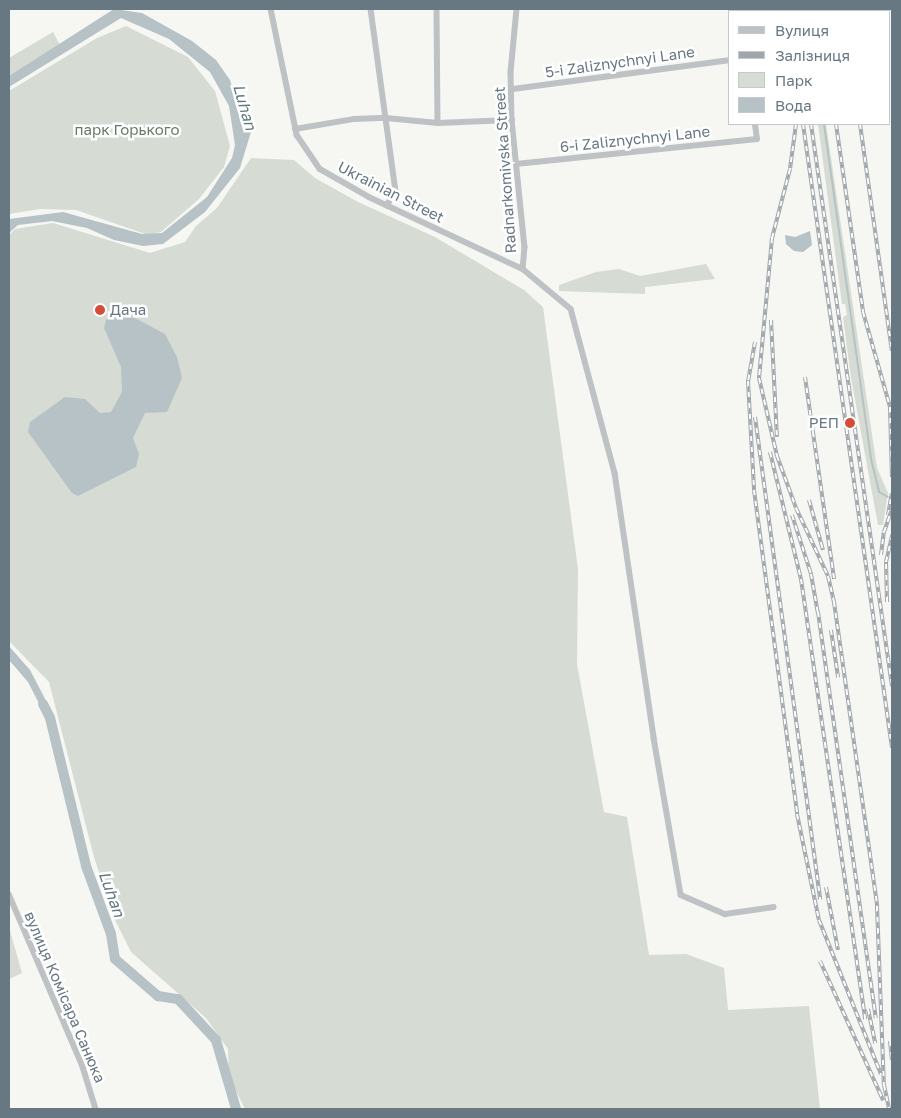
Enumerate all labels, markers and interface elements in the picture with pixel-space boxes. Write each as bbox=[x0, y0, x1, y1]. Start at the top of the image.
legend bbox=[728, 10, 891, 125]
text: Вулиця bbox=[775, 21, 829, 39]
street label: 5-i Zaliznychnyi Lane bbox=[544, 43, 696, 81]
text: Залізниця bbox=[775, 46, 850, 64]
text: Парк bbox=[775, 71, 813, 89]
water label: Luhan bbox=[229, 82, 261, 132]
street label: Radnarkomivska Street bbox=[490, 86, 520, 254]
text: Вода bbox=[775, 96, 812, 114]
park label: парк Горького bbox=[75, 121, 179, 139]
street label: 6-i Zaliznychnyi Lane bbox=[559, 122, 711, 156]
street label: Ukrainian Street bbox=[335, 157, 447, 227]
place label: Дача bbox=[110, 301, 146, 319]
marker: Дача bbox=[94, 304, 106, 316]
place label: РЕП bbox=[809, 414, 839, 432]
marker: РЕП bbox=[843, 416, 857, 430]
water label: Luhan bbox=[95, 869, 129, 919]
street label: вулиця Комісара Санюка bbox=[21, 909, 109, 1085]

